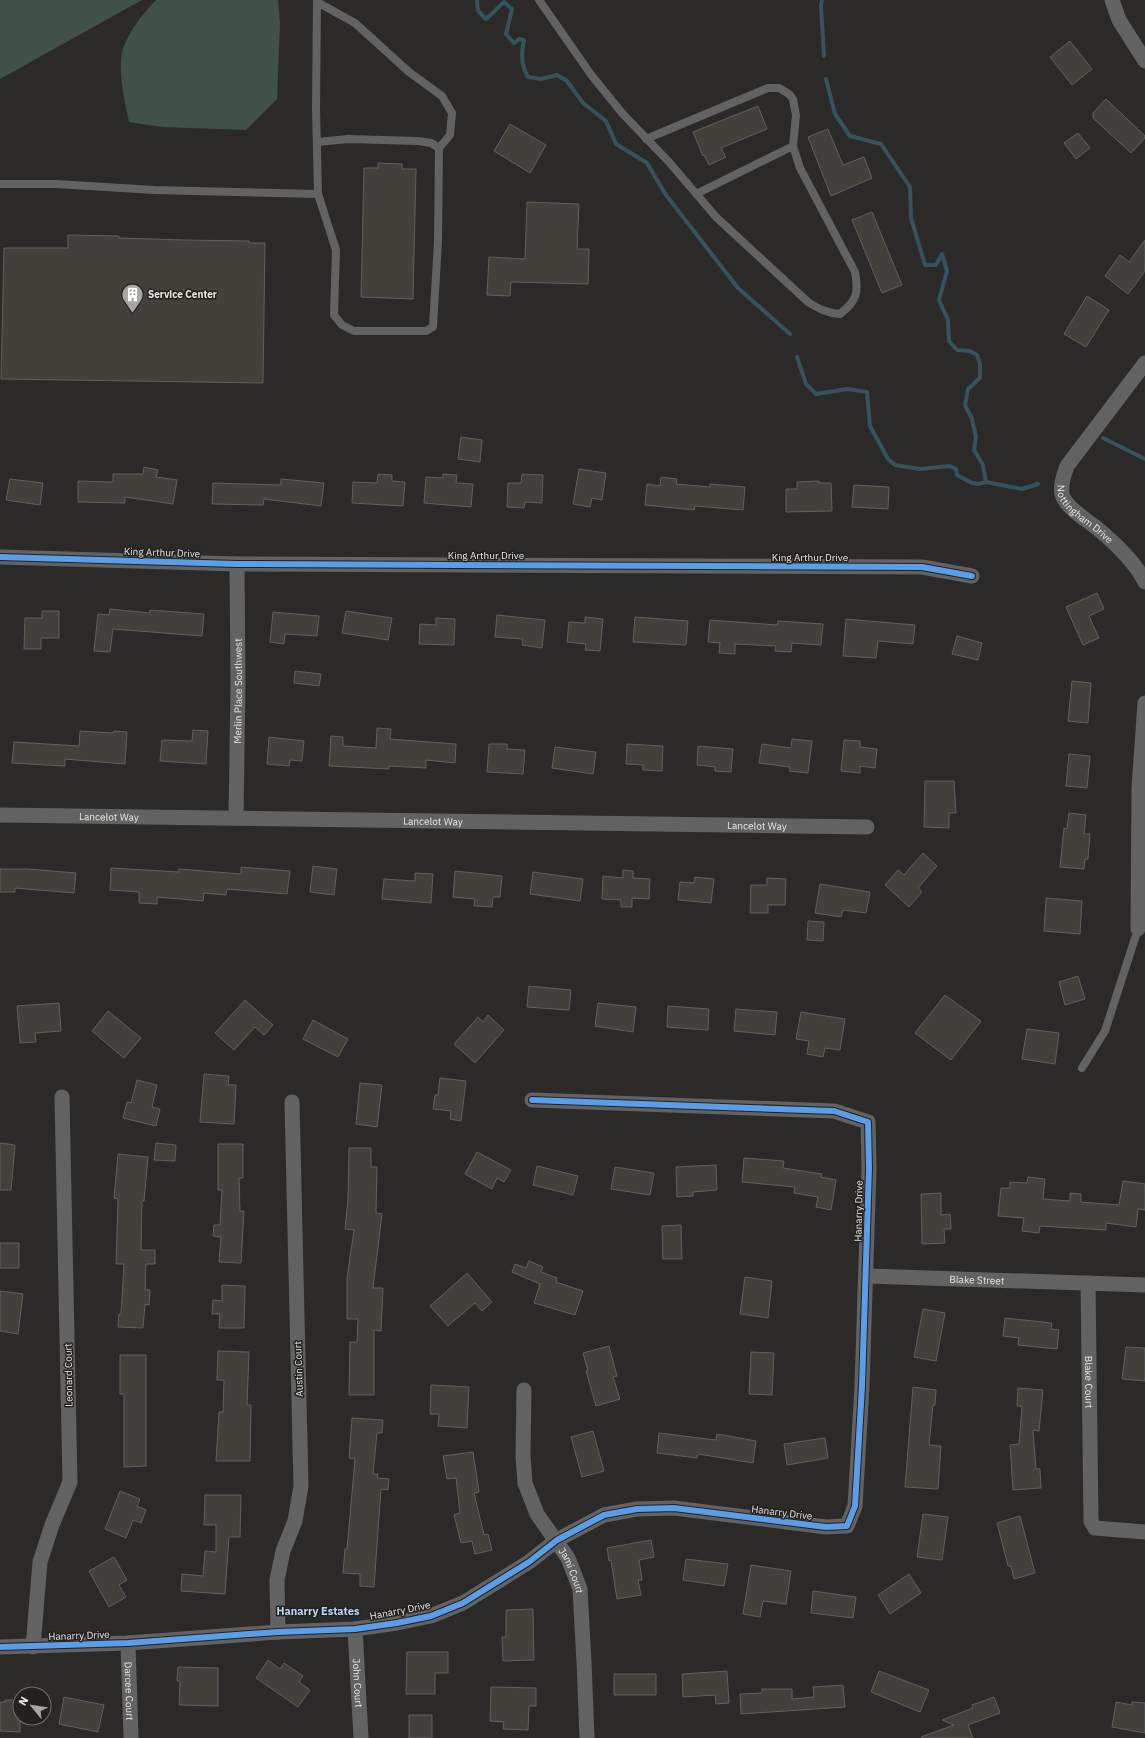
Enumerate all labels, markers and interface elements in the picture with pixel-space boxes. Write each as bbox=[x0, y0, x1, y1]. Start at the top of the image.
building icon: Service Center bbox=[120, 281, 146, 314]
place label: Service Center bbox=[148, 288, 217, 301]
street label: Nottingham Drive bbox=[1054, 485, 1116, 547]
street label: King Arthur Drive bbox=[124, 545, 201, 560]
street label: King Arthur Drive bbox=[448, 549, 525, 562]
street label: King Arthur Drive bbox=[772, 551, 849, 564]
street label: Merlin Place Southwest bbox=[231, 638, 245, 744]
street label: Lancelot Way bbox=[79, 810, 139, 824]
street label: Lancelot Way bbox=[403, 815, 463, 828]
street label: Lancelot Way bbox=[727, 819, 787, 833]
street label: Hanarry Drive bbox=[851, 1180, 866, 1242]
street label: Blake Street bbox=[949, 1273, 1005, 1287]
street label: Austin Court bbox=[291, 1340, 306, 1397]
street label: Leonard Court bbox=[61, 1343, 76, 1407]
street label: Blake Court bbox=[1082, 1356, 1096, 1409]
street label: Hanarry Drive bbox=[751, 1502, 814, 1523]
street label: Jami Court bbox=[556, 1545, 586, 1594]
street label: Hanarry Drive bbox=[369, 1598, 432, 1623]
district label: Hanarry Estates bbox=[277, 1604, 360, 1618]
street label: Hanarry Drive bbox=[48, 1628, 110, 1643]
street label: John Court bbox=[350, 1658, 365, 1708]
street label: Darcee Court bbox=[122, 1661, 136, 1721]
north arrow bbox=[12, 1686, 52, 1726]
text: N bbox=[15, 1694, 31, 1708]

